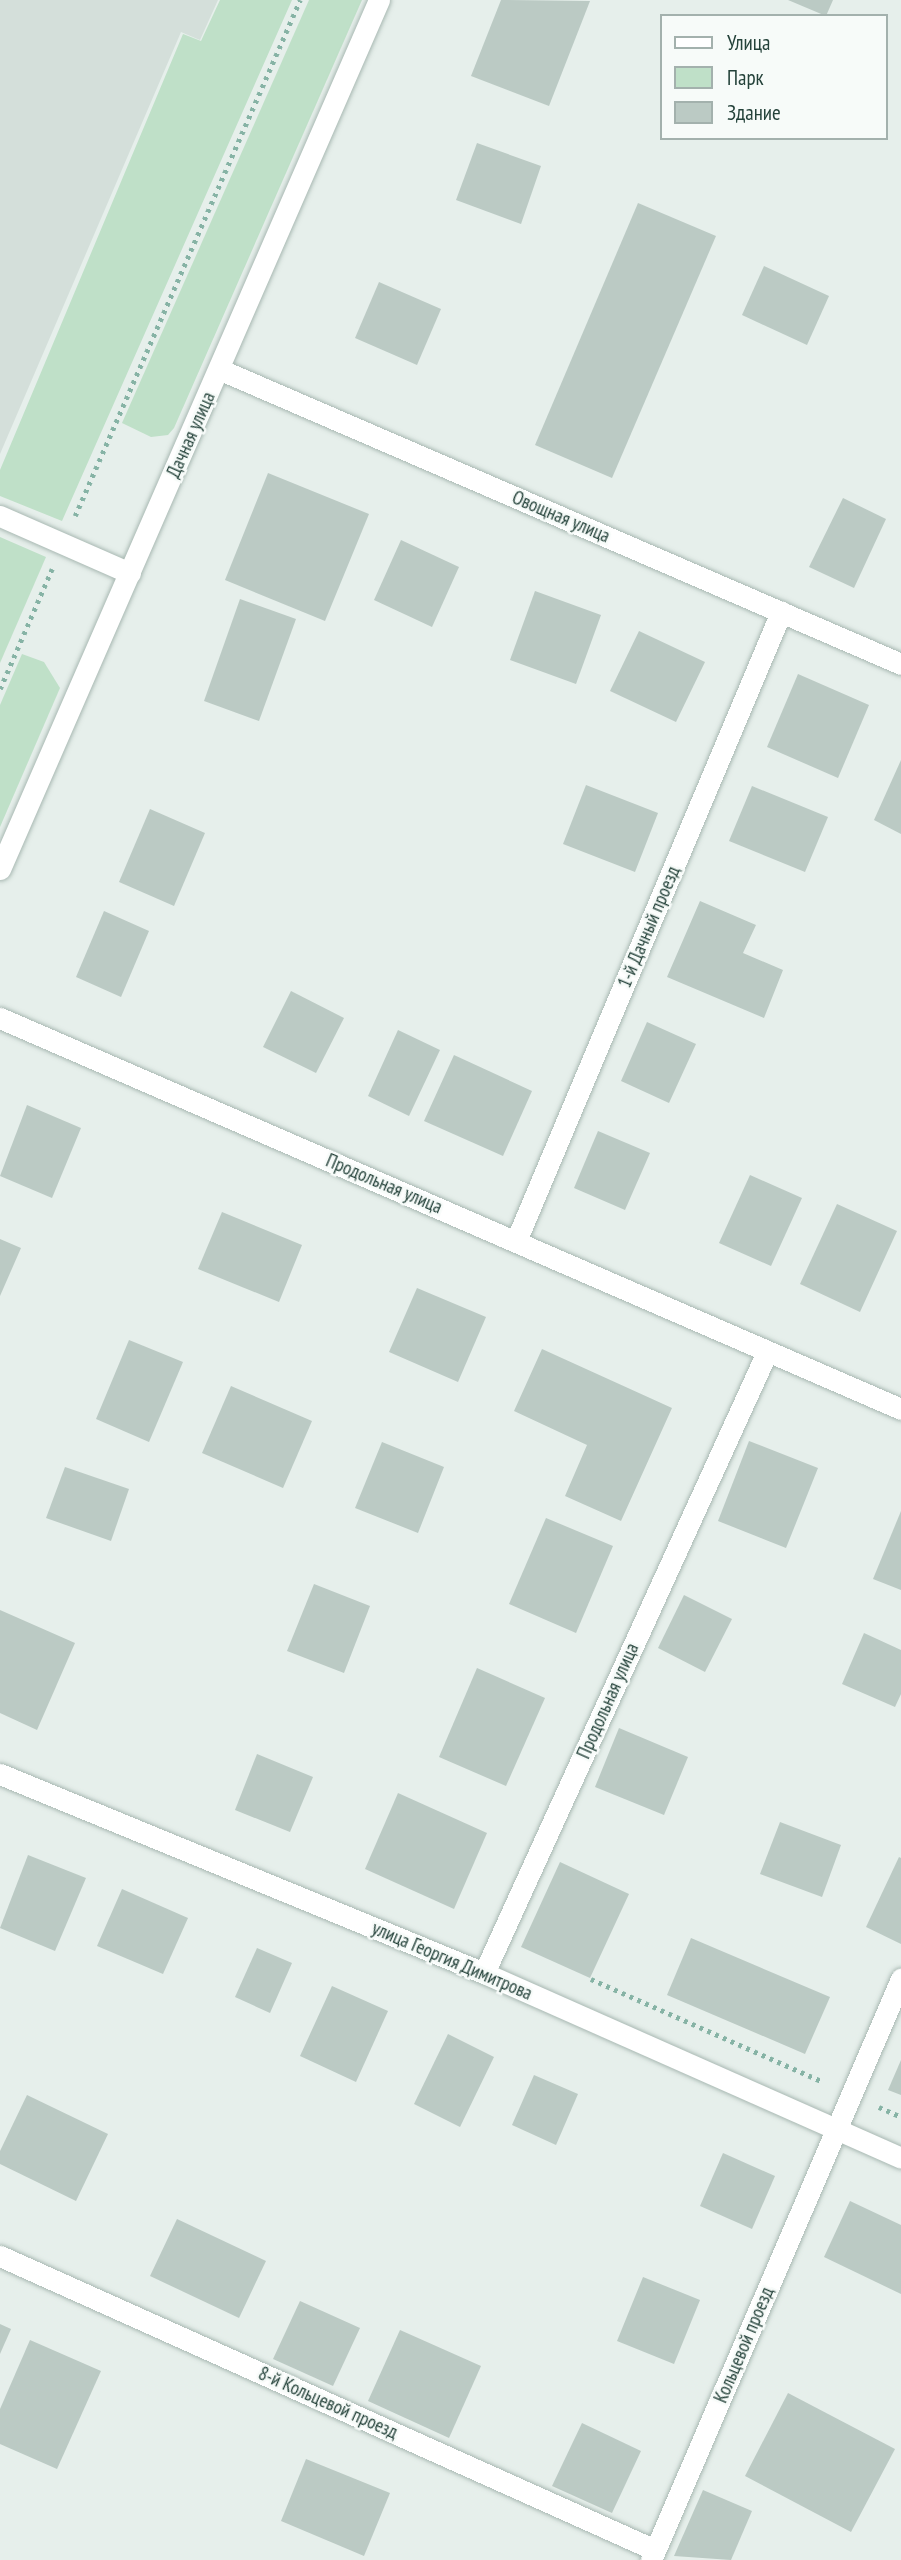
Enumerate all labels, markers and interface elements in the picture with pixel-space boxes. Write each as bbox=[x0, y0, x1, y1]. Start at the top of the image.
legend bbox=[660, 14, 887, 140]
text: Улица bbox=[727, 29, 770, 56]
text: Парк bbox=[727, 64, 764, 91]
text: Здание bbox=[727, 99, 781, 126]
street label: Дачная улица bbox=[162, 389, 220, 481]
street label: Овощная улица bbox=[509, 486, 613, 548]
street label: 1-й Дачный проезд bbox=[613, 863, 685, 991]
street label: Продольная улица bbox=[322, 1149, 446, 1219]
street label: Продольная улица bbox=[572, 1640, 644, 1762]
street label: улица Георгия Димитрова bbox=[368, 1917, 536, 2005]
street label: Кольцевой проезд bbox=[709, 2284, 779, 2406]
street label: 8-й Кольцевой проезд bbox=[255, 2362, 401, 2444]

